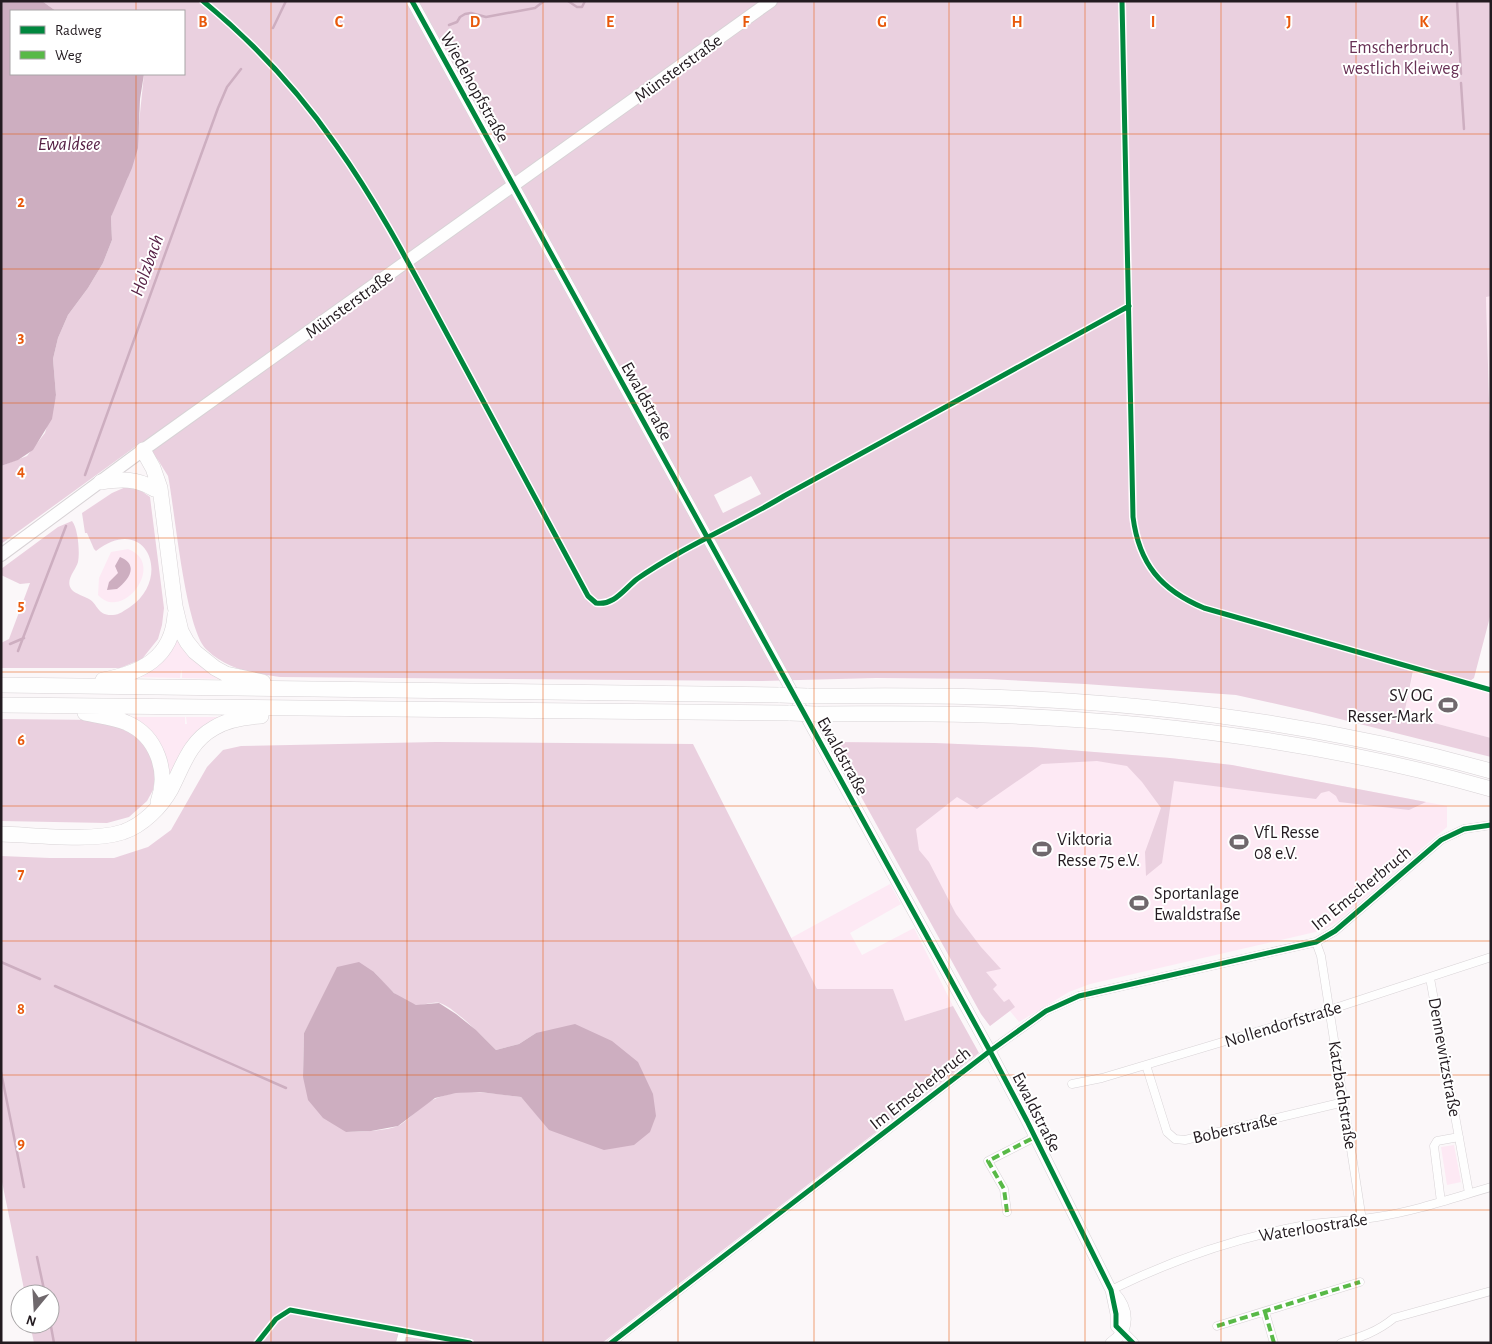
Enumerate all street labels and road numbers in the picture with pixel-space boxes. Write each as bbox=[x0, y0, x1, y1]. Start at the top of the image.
street label: Wiedehopfstraße bbox=[436, 29, 512, 146]
street label: Münsterstraße bbox=[632, 31, 726, 106]
street label: Münsterstraße bbox=[303, 267, 397, 342]
street label: Ewaldstraße bbox=[617, 359, 675, 444]
street label: Ewaldstraße bbox=[813, 714, 871, 799]
street label: Im Emscherbruch bbox=[1308, 843, 1415, 934]
street label: Dennewitzstraße bbox=[1425, 996, 1463, 1118]
street label: Nollendorfstraße bbox=[1223, 999, 1344, 1051]
street label: Katzbachstraße bbox=[1325, 1040, 1359, 1151]
street label: Im Emscherbruch bbox=[867, 1044, 974, 1134]
street label: Ewaldstraße bbox=[1008, 1070, 1064, 1155]
street label: Boberstraße bbox=[1191, 1110, 1279, 1147]
street label: Waterloostraße bbox=[1258, 1211, 1369, 1245]

